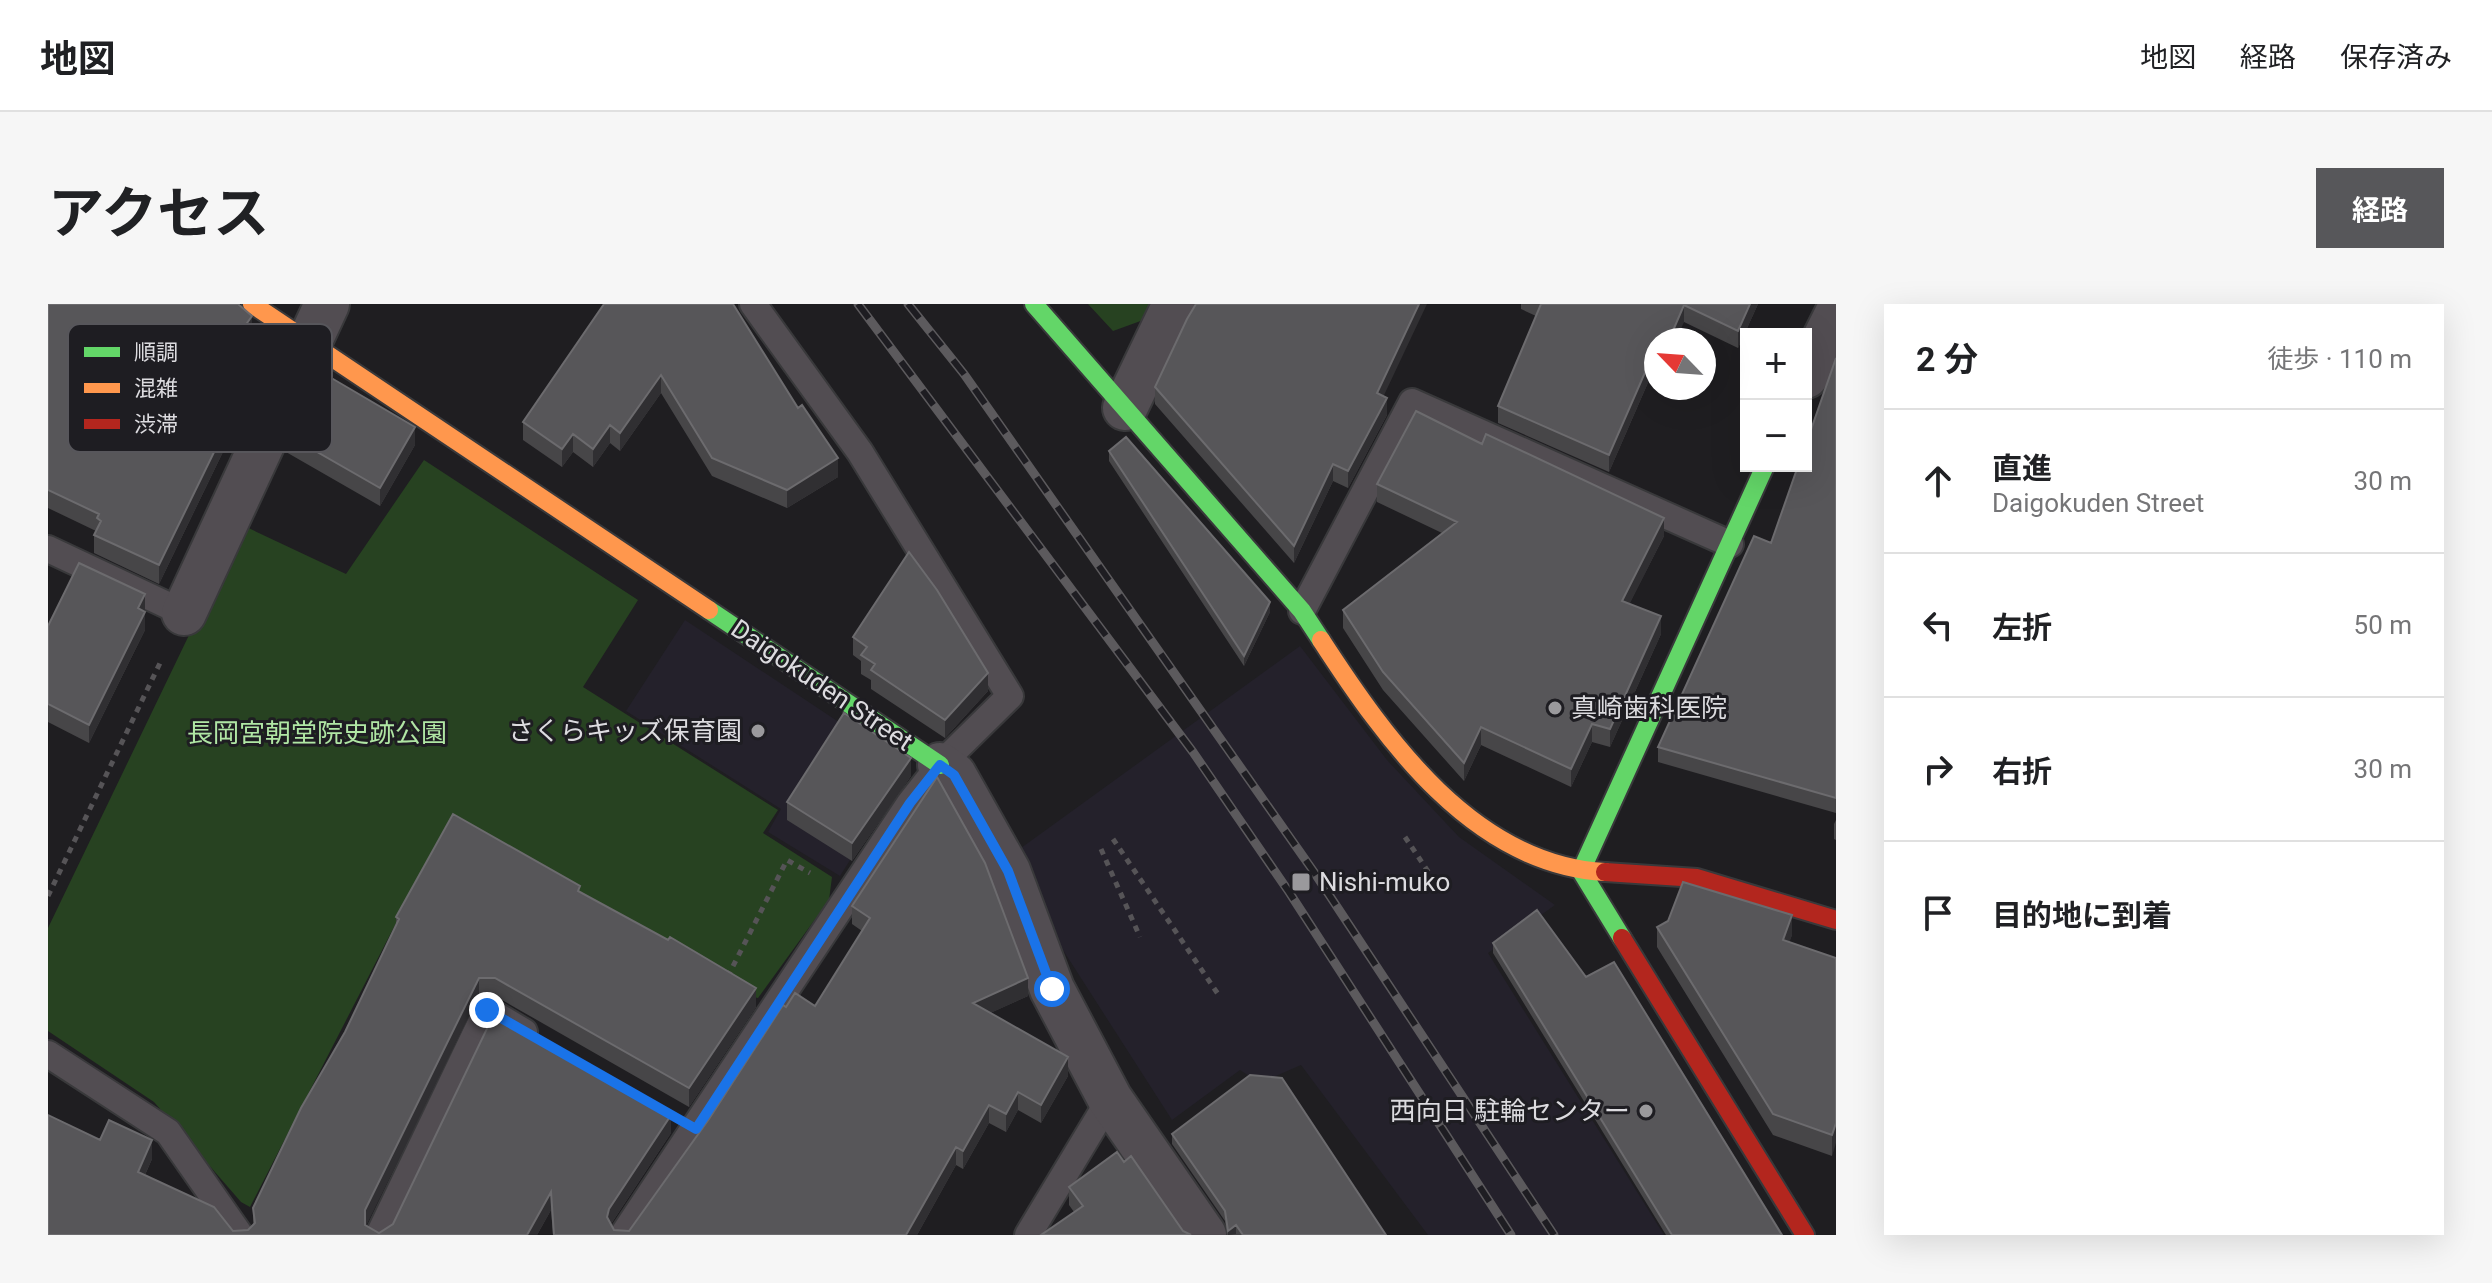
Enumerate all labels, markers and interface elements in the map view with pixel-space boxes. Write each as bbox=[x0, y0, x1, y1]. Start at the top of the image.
text: 地図 bbox=[40, 37, 116, 81]
text: 地図 bbox=[2140, 41, 2196, 74]
text: 経路 bbox=[2240, 41, 2296, 74]
text: 保存済み bbox=[2340, 41, 2452, 74]
button: 経路 bbox=[2316, 168, 2444, 248]
text: アクセス bbox=[48, 181, 269, 247]
legend bbox=[68, 324, 332, 452]
north arrow bbox=[1644, 328, 1716, 400]
map controls bbox=[1740, 328, 1812, 472]
button: + bbox=[1740, 328, 1812, 400]
text: 2 分 bbox=[1916, 339, 1978, 379]
text: 順調 bbox=[134, 340, 178, 365]
text: 徒歩 · 110 m bbox=[2267, 344, 2412, 374]
text: 混雑 bbox=[134, 376, 178, 401]
button: − bbox=[1740, 400, 1812, 472]
text: 渋滞 bbox=[134, 412, 178, 437]
text: 直進 bbox=[1992, 451, 2052, 486]
icon: ahead bbox=[1916, 459, 1960, 503]
text: 30 m bbox=[2354, 466, 2412, 496]
text: Daigokuden Street bbox=[1992, 488, 2204, 518]
icon: left bbox=[1916, 603, 1960, 647]
text: 左折 bbox=[1992, 610, 2052, 645]
text: 50 m bbox=[2354, 610, 2412, 640]
street label: Daigokuden Street bbox=[726, 613, 918, 757]
place label: 真崎歯科医院 bbox=[1571, 693, 1727, 723]
marker: 真崎歯科医院 bbox=[1546, 699, 1564, 717]
place label: さくらキッズ保育園 bbox=[508, 716, 742, 746]
park label: 長岡宮朝堂院史跡公園 bbox=[187, 718, 447, 748]
marker: さくらキッズ保育園 bbox=[749, 722, 767, 740]
icon: right bbox=[1916, 747, 1960, 791]
text: 右折 bbox=[1992, 754, 2052, 789]
text: 30 m bbox=[2354, 754, 2412, 784]
place label: Nishi-muko bbox=[1319, 867, 1450, 897]
marker: Nishi-muko bbox=[1290, 871, 1312, 893]
icon: arrive bbox=[1916, 891, 1960, 935]
text: 目的地に到着 bbox=[1992, 898, 2172, 933]
route start bbox=[1034, 971, 1070, 1007]
route end bbox=[469, 992, 505, 1028]
place label: 西向日 駐輪センター bbox=[1390, 1096, 1630, 1126]
marker: 西向日 駐輪センター bbox=[1637, 1102, 1655, 1120]

